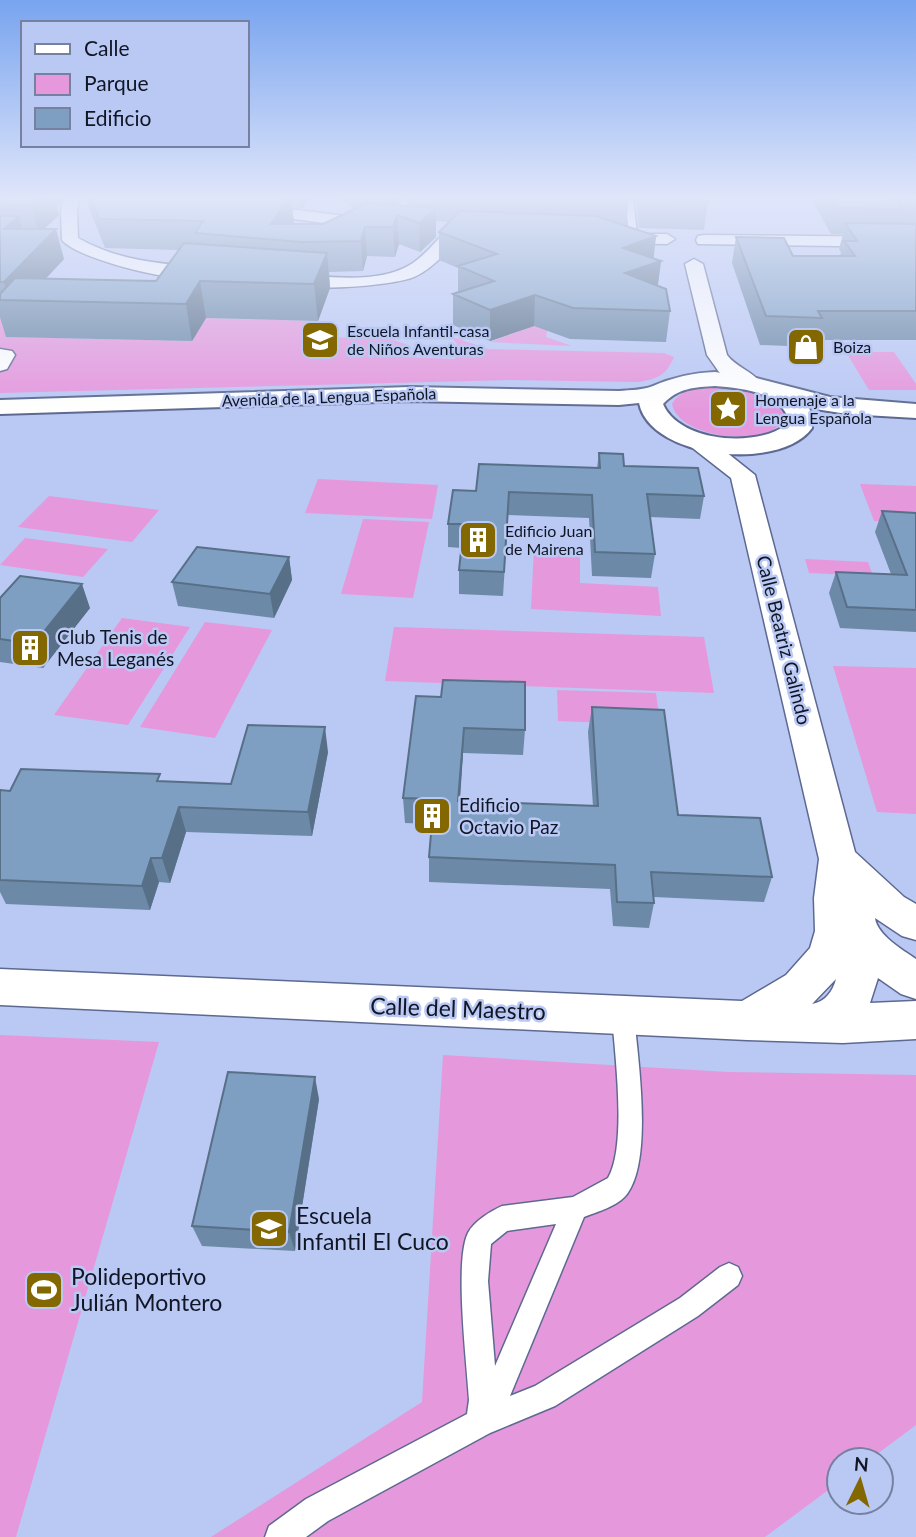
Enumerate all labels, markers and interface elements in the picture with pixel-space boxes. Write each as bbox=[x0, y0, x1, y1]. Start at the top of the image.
legend bbox=[21, 21, 248, 147]
text: Calle bbox=[84, 35, 129, 60]
text: Parque bbox=[84, 70, 149, 95]
text: Edificio bbox=[84, 105, 152, 130]
school or university icon: Escuela Infantil-casa de Niños Aventuras bbox=[299, 319, 341, 361]
place label: Escuela Infantil-casa de Niños Aventuras bbox=[347, 321, 489, 358]
shop icon: Boiza bbox=[785, 326, 827, 368]
place label: Boiza bbox=[833, 337, 871, 356]
street label: Avenida de la Lengua Española bbox=[221, 383, 437, 410]
place icon: Homenaje a la Lengua Española bbox=[707, 388, 749, 430]
place label: Homenaje a la Lengua Española bbox=[755, 390, 872, 427]
building icon: Edificio Juan de Mairena bbox=[457, 519, 499, 561]
place label: Edificio Juan de Mairena bbox=[505, 521, 592, 558]
street label: Calle Beatriz Galindo bbox=[752, 553, 817, 727]
place label: Club Tenis de Mesa Leganés bbox=[57, 625, 174, 670]
building icon: Club Tenis de Mesa Leganés bbox=[9, 627, 51, 669]
place label: Edificio Octavio Paz bbox=[459, 793, 558, 838]
building icon: Edificio Octavio Paz bbox=[411, 795, 453, 837]
street label: Calle del Maestro bbox=[370, 991, 546, 1025]
place label: Escuela Infantil El Cuco bbox=[296, 1201, 449, 1255]
school or university icon: Escuela Infantil El Cuco bbox=[248, 1208, 290, 1250]
place label: Polideportivo Julián Montero bbox=[71, 1262, 222, 1316]
sports icon: Polideportivo Julián Montero bbox=[23, 1269, 65, 1311]
north arrow bbox=[825, 1446, 895, 1516]
text: N bbox=[853, 1451, 870, 1476]

